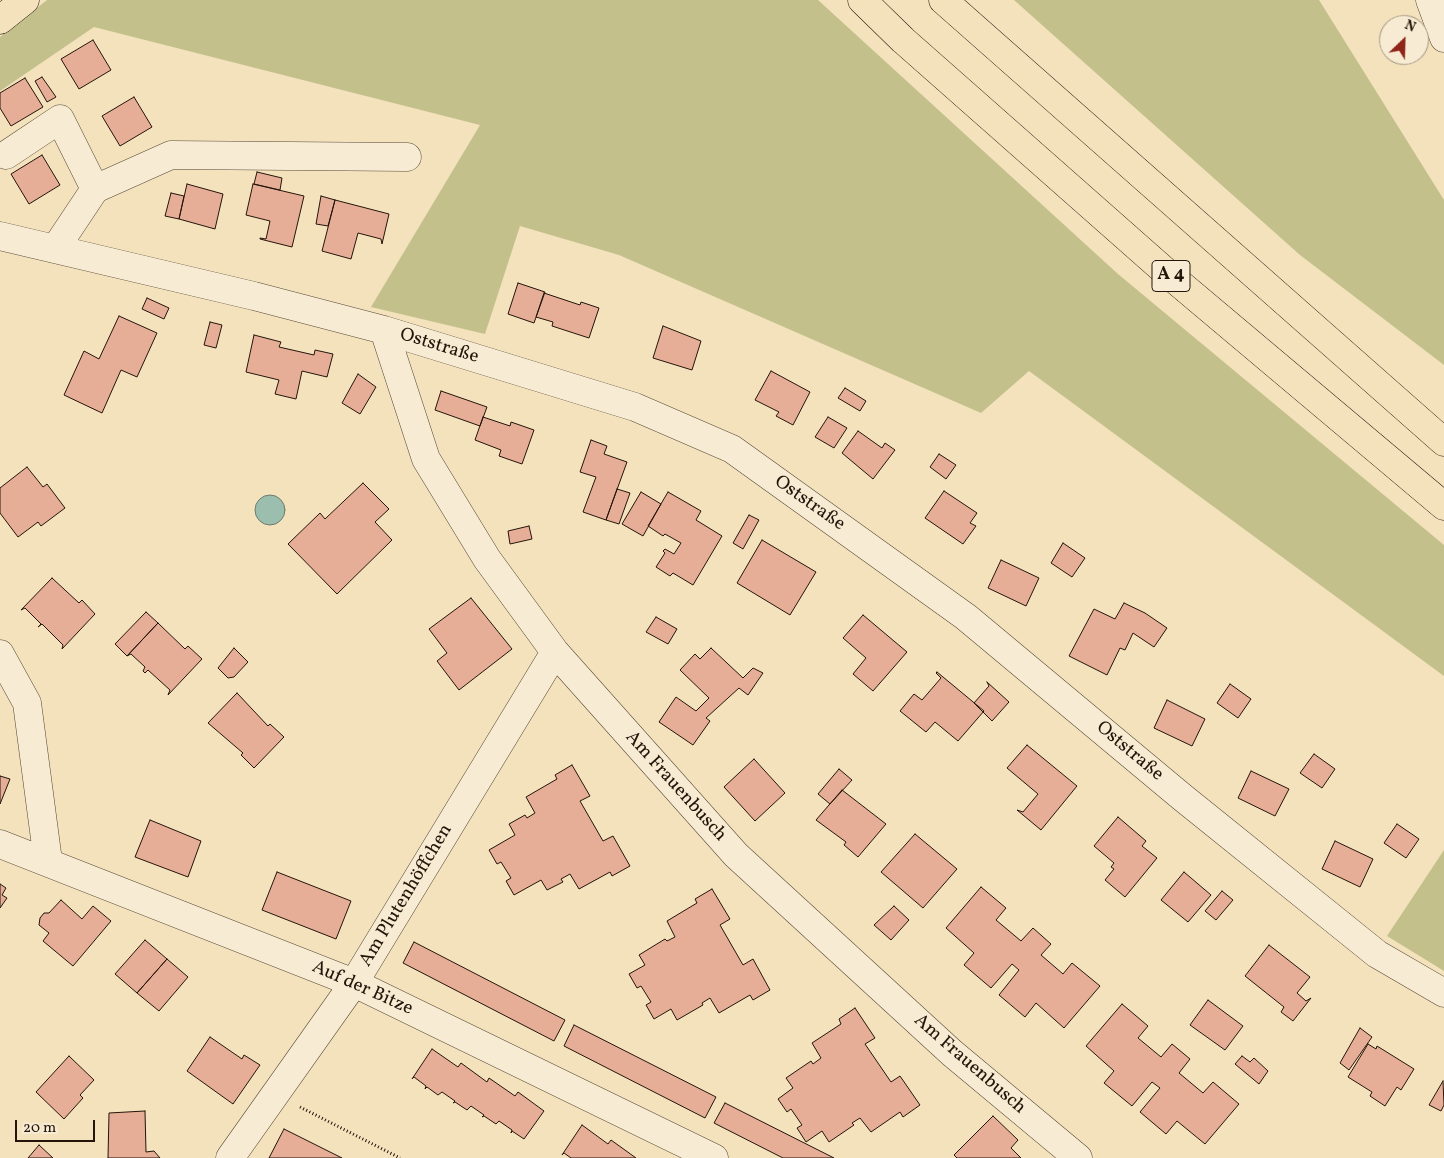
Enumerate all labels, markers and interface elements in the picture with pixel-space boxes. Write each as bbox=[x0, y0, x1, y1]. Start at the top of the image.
north arrow bbox=[1379, 15, 1429, 65]
text: N bbox=[1401, 16, 1418, 37]
road number: A 4 bbox=[1152, 260, 1190, 292]
street label: Oststraße bbox=[397, 324, 481, 370]
street label: Oststraße bbox=[769, 471, 849, 537]
street label: Oststraße bbox=[1091, 717, 1167, 787]
street label: Am Frauenbusch bbox=[619, 727, 731, 847]
street label: Am Plutenhöffchen bbox=[356, 821, 458, 971]
street label: Auf der Bitze bbox=[308, 957, 416, 1021]
street label: Am Frauenbusch bbox=[908, 1010, 1030, 1120]
scale bar bbox=[18, 1110, 98, 1142]
text: 20 m bbox=[23, 1118, 56, 1139]

